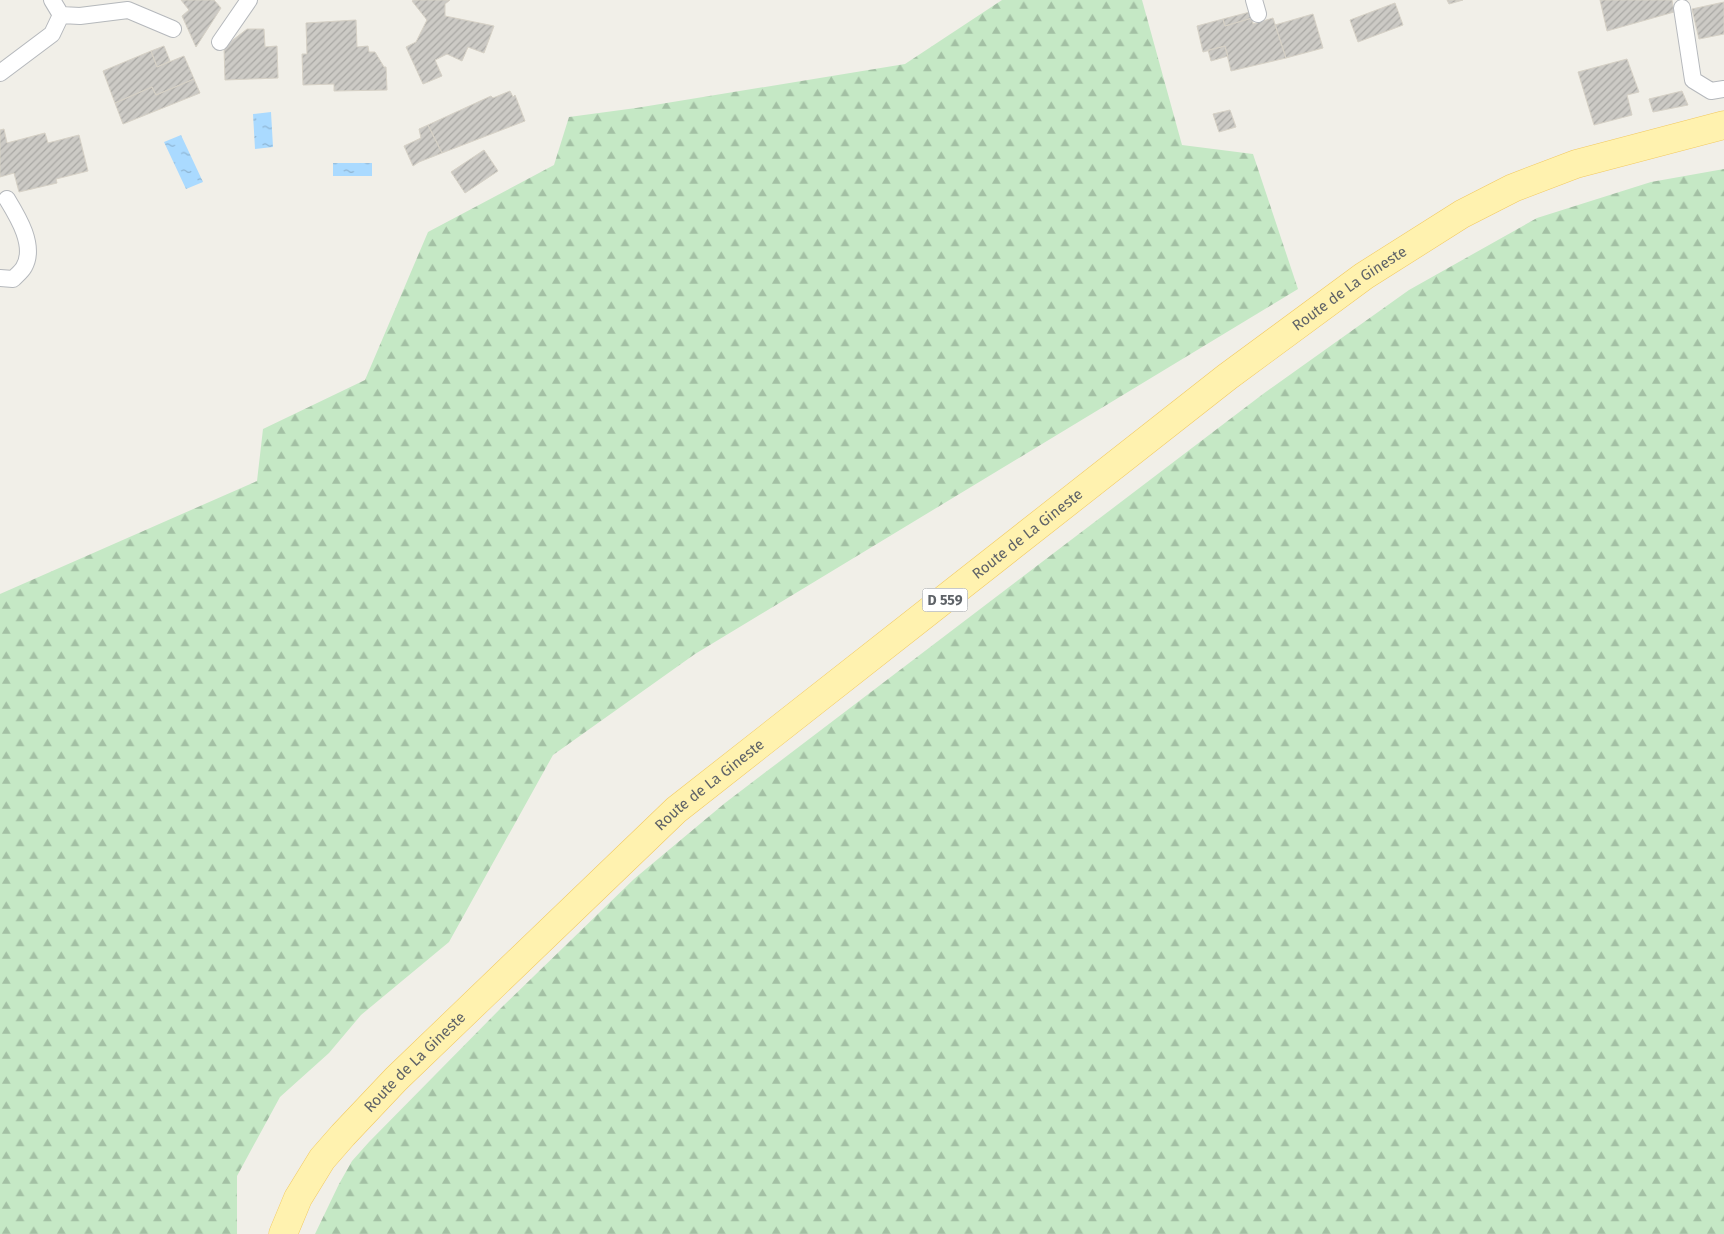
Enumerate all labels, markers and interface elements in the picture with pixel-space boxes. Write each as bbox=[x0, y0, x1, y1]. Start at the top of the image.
street label: Route de La Gineste bbox=[1289, 242, 1410, 335]
street label: Route de La Gineste bbox=[969, 485, 1086, 583]
road number: D 559 bbox=[922, 588, 968, 612]
street label: Route de La Gineste bbox=[651, 735, 768, 834]
street label: Route de La Gineste bbox=[360, 1008, 469, 1116]

